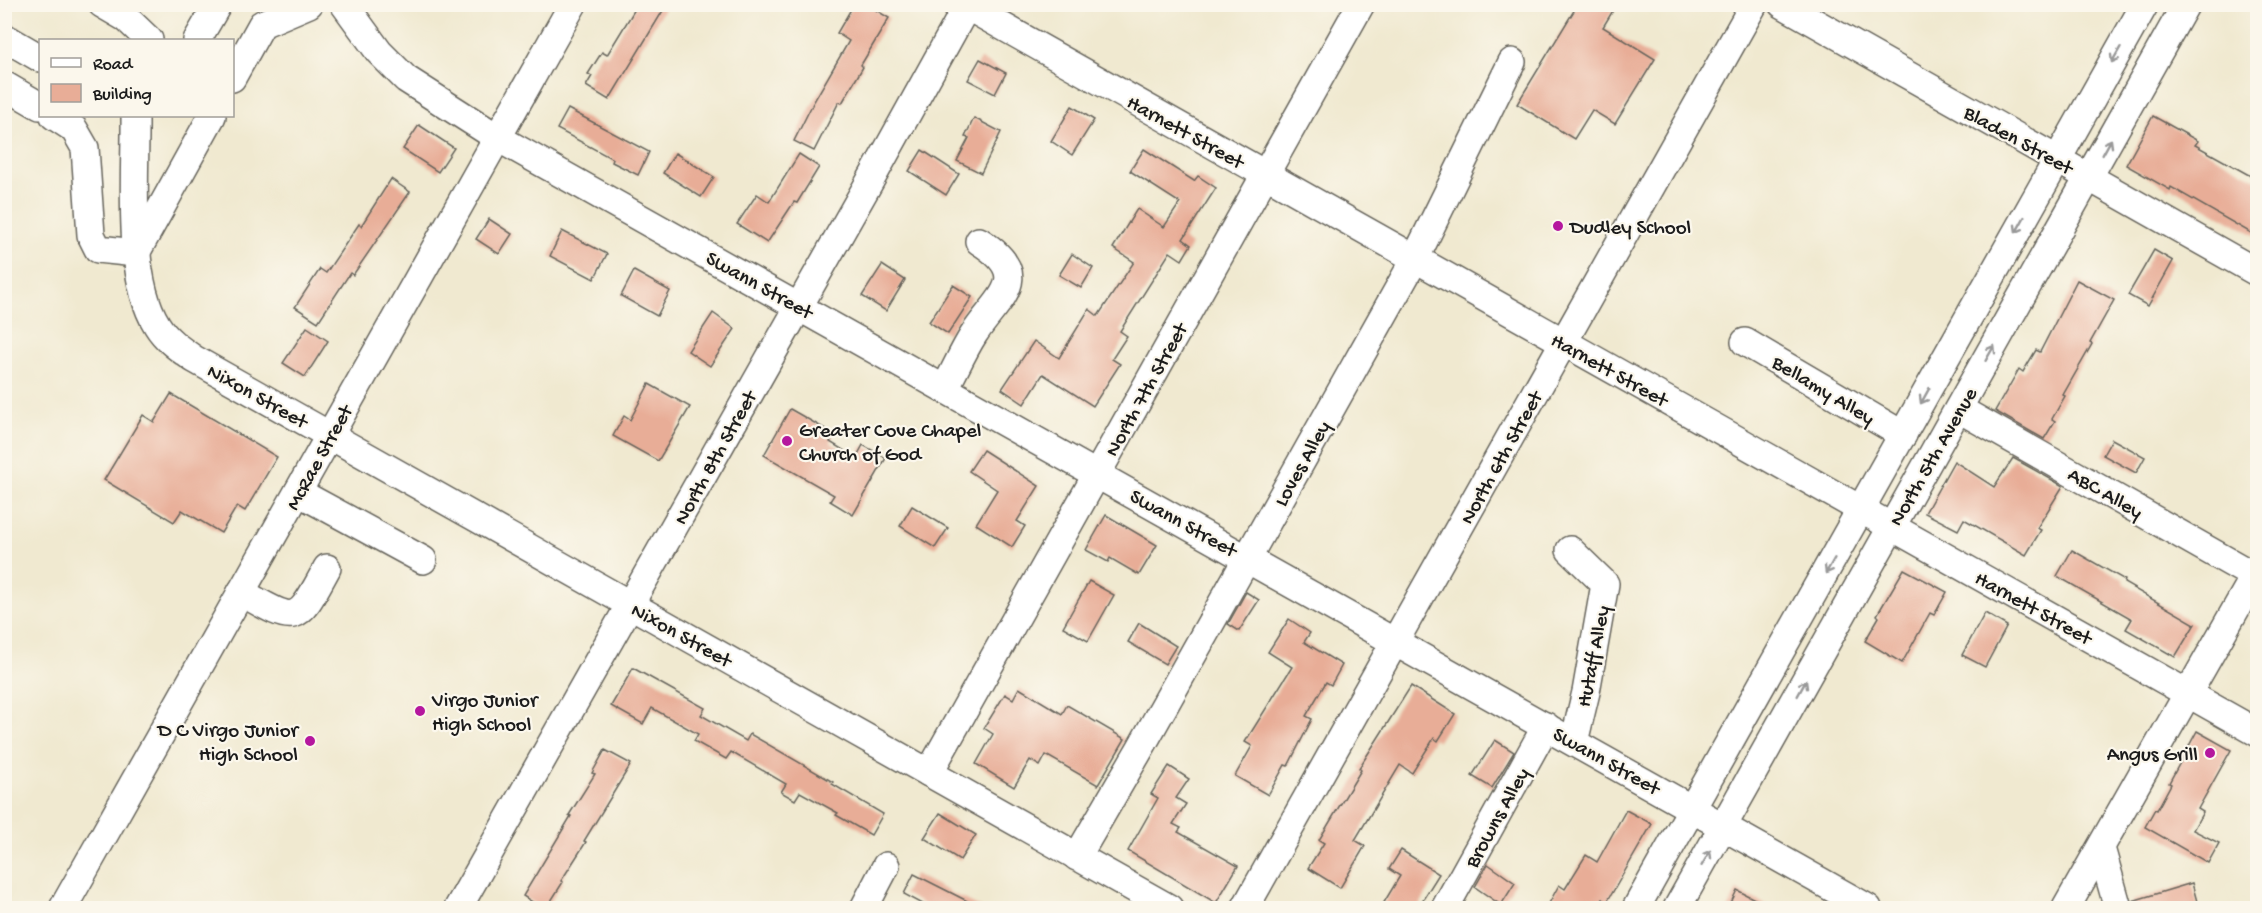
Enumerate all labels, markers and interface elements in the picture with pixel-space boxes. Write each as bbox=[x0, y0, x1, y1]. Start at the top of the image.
legend bbox=[39, 39, 234, 117]
one-way arrow bbox=[2110, 46, 2122, 63]
text: Road bbox=[93, 55, 134, 76]
text: Building bbox=[92, 85, 152, 106]
street label: Harnett Street bbox=[1121, 92, 1249, 178]
street label: Bladen Street bbox=[1957, 101, 2078, 184]
one-way arrow bbox=[2101, 139, 2113, 156]
one-way arrow bbox=[2014, 216, 2026, 233]
place label: Dudley School bbox=[1568, 217, 1691, 242]
marker: Dudley School bbox=[1551, 219, 1565, 233]
street label: Swann Street bbox=[700, 247, 818, 328]
street label: North 7th Street bbox=[1101, 318, 1196, 462]
street label: Harnett Street bbox=[1545, 330, 1673, 416]
one-way arrow bbox=[1985, 345, 1997, 362]
street label: Bellamy Alley bbox=[1765, 351, 1878, 432]
street label: Nixon Street bbox=[202, 360, 313, 437]
street label: North 5th Avenue bbox=[1885, 383, 1985, 532]
street label: North 8th Street bbox=[670, 385, 765, 530]
street label: North 6th Street bbox=[1456, 386, 1551, 530]
one-way arrow bbox=[1919, 387, 1931, 404]
street label: McRae Street bbox=[282, 400, 361, 516]
street label: Loves Alley bbox=[1270, 417, 1338, 512]
place label: Greater Cove Chapel Church of God bbox=[799, 420, 981, 469]
marker: Greater Cove Chapel Church of God bbox=[780, 434, 794, 448]
street label: ABC Alley bbox=[2062, 464, 2146, 526]
street label: Swann Street bbox=[1124, 485, 1242, 566]
one-way arrow bbox=[1824, 557, 1836, 574]
street label: Harnett Street bbox=[1969, 568, 2097, 654]
street label: Nixon Street bbox=[626, 599, 737, 676]
street label: Hutaff Alley bbox=[1573, 604, 1618, 709]
one-way arrow bbox=[1796, 679, 1808, 696]
place label: Virgo Junior High School bbox=[431, 690, 539, 739]
marker: Virgo Junior High School bbox=[413, 704, 427, 718]
place label: D C Virgo Junior High School bbox=[156, 720, 300, 769]
street label: Swann Street bbox=[1547, 723, 1665, 804]
marker: D C Virgo Junior High School bbox=[303, 734, 317, 748]
place label: Angus Grill bbox=[2107, 744, 2198, 769]
marker: Angus Grill bbox=[2203, 746, 2217, 760]
street label: Browns Alley bbox=[1461, 764, 1537, 874]
one-way arrow bbox=[1701, 849, 1712, 867]

